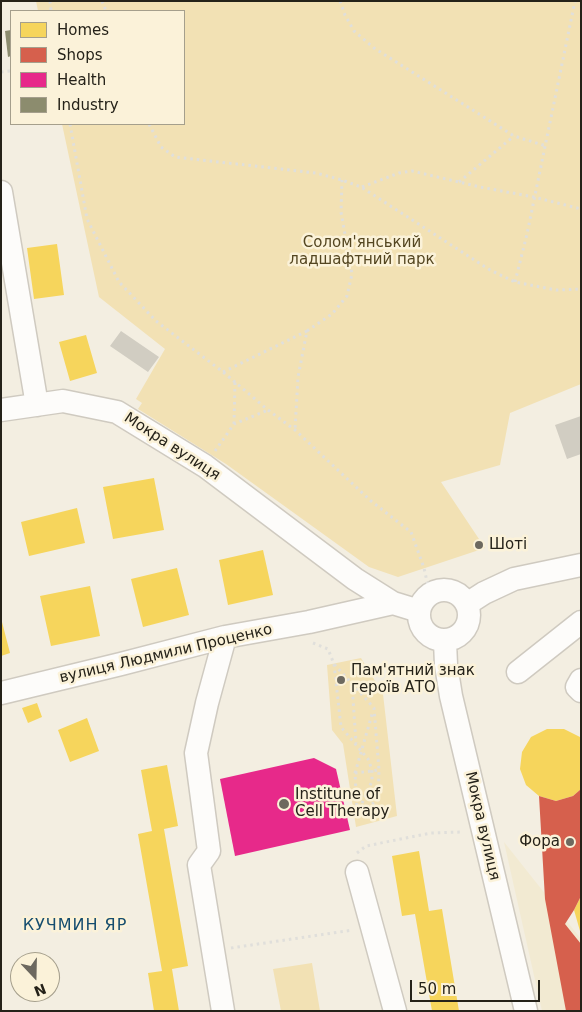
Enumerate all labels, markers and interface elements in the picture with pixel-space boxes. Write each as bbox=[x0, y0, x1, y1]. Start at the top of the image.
legend bbox=[10, 10, 185, 125]
text: Homes bbox=[57, 21, 109, 39]
text: Shops bbox=[57, 46, 103, 64]
text: Health bbox=[57, 71, 106, 89]
text: Industry bbox=[57, 96, 119, 114]
park label: Солом'янський ладшафтний парк bbox=[289, 234, 435, 269]
street label: Мокра вулиця bbox=[121, 409, 223, 485]
place label: Шоті bbox=[489, 536, 527, 554]
marker: Шоті bbox=[473, 539, 485, 551]
street label: вулиця Людмили Проценко bbox=[58, 621, 274, 687]
place label: Пам'ятний знак героїв АТО bbox=[351, 662, 475, 697]
marker: Пам'ятний знак героїв АТО bbox=[335, 674, 347, 686]
street label: Мокра вулиця bbox=[461, 770, 503, 882]
place label: Institune of Cell Therapy bbox=[295, 786, 389, 821]
marker: Institune of Cell Therapy bbox=[277, 797, 291, 811]
place label: Фора bbox=[519, 833, 560, 851]
marker: Фора bbox=[564, 836, 576, 848]
district label: КУЧМИН ЯР bbox=[22, 916, 128, 936]
north arrow bbox=[10, 952, 60, 1002]
scale bar bbox=[412, 970, 542, 1002]
text: 50 m bbox=[418, 980, 456, 998]
text: N bbox=[32, 981, 48, 1000]

